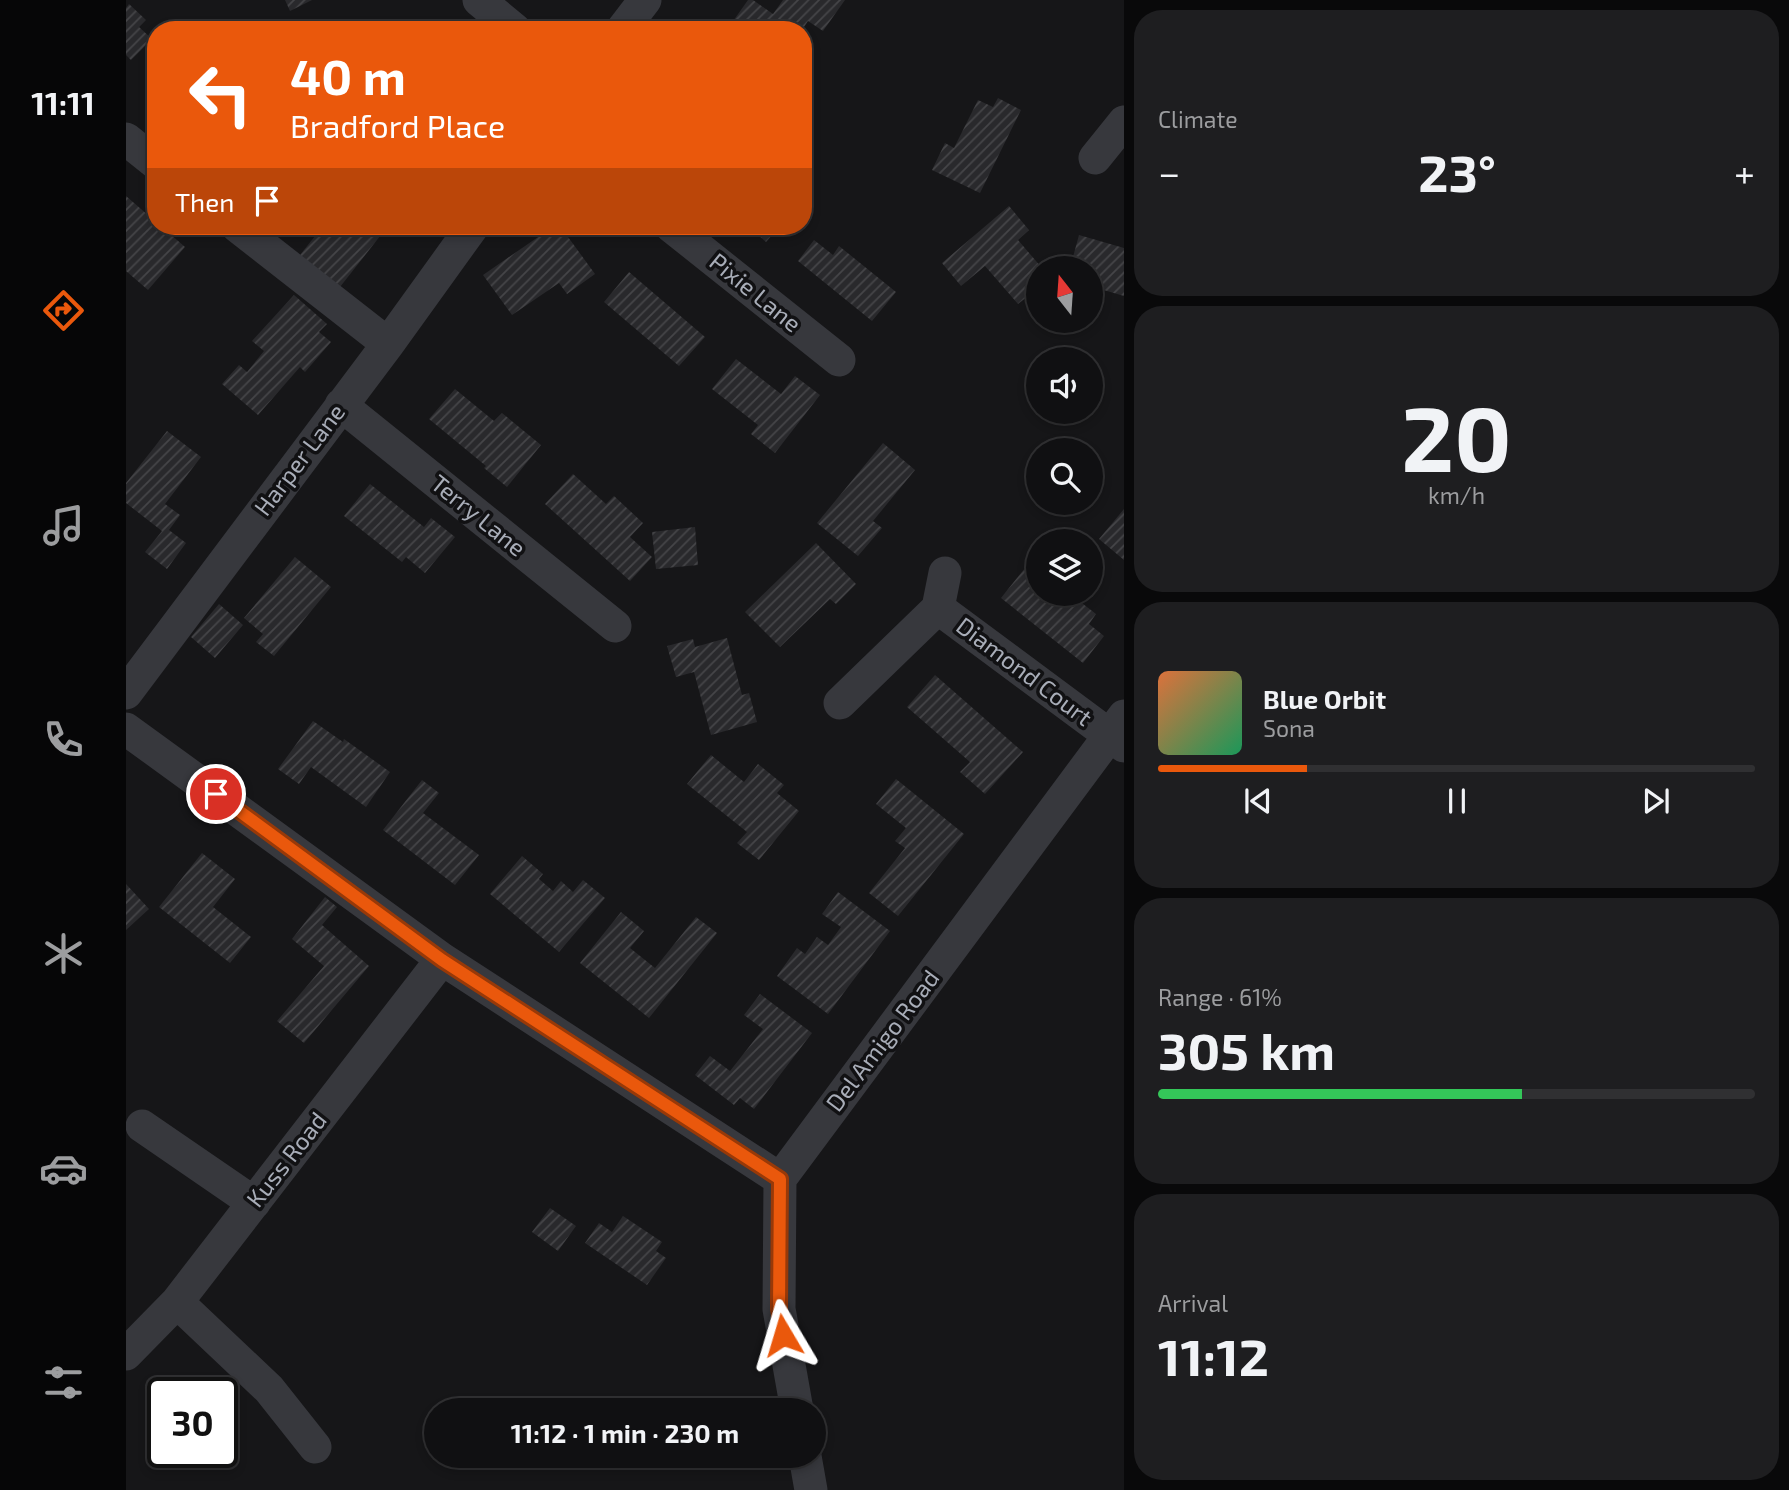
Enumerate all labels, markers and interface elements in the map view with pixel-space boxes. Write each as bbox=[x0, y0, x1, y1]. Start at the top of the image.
text: 40 m bbox=[290, 46, 406, 105]
icon: left bbox=[175, 49, 266, 140]
text: 11:11 bbox=[31, 83, 95, 121]
text: Climate bbox=[1158, 105, 1238, 133]
text: Bradford Place bbox=[290, 106, 505, 144]
text: 23° bbox=[1418, 140, 1496, 202]
text: − bbox=[1158, 149, 1180, 195]
text: + bbox=[1734, 149, 1755, 195]
icon: arrive bbox=[248, 182, 286, 220]
text: Then bbox=[175, 186, 234, 217]
street label: Pixie Lane bbox=[704, 246, 808, 338]
north arrow bbox=[1026, 256, 1102, 332]
map controls bbox=[1026, 256, 1103, 606]
icon: directions bbox=[39, 286, 88, 335]
button: sound bbox=[1026, 347, 1103, 424]
text: 20 bbox=[1401, 381, 1512, 490]
street label: Harper Lane bbox=[247, 397, 350, 521]
button: search bbox=[1026, 438, 1103, 515]
street label: Terry Lane bbox=[426, 468, 532, 562]
text: km/h bbox=[1428, 481, 1485, 509]
icon: music bbox=[39, 501, 88, 550]
button: layers bbox=[1026, 529, 1103, 606]
street label: Diamond Court bbox=[951, 610, 1099, 731]
text: Blue Orbit bbox=[1263, 683, 1386, 714]
text: Sona bbox=[1263, 714, 1315, 742]
icon: phone bbox=[39, 715, 88, 764]
pin bbox=[186, 764, 246, 824]
icon: arrive bbox=[197, 775, 235, 813]
icon: previous bbox=[1239, 782, 1277, 820]
icon: pause bbox=[1438, 782, 1476, 820]
icon: next bbox=[1637, 782, 1675, 820]
icon: climate bbox=[39, 929, 88, 978]
street label: Del Amigo Road bbox=[819, 964, 944, 1117]
text: Range · 61% bbox=[1158, 983, 1282, 1011]
text: 305 km bbox=[1158, 1018, 1335, 1080]
street label: Kuss Road bbox=[240, 1106, 332, 1212]
icon: car bbox=[39, 1144, 88, 1193]
text: Arrival bbox=[1158, 1289, 1228, 1317]
position arrow bbox=[746, 1298, 820, 1372]
text: 11:12 bbox=[1158, 1324, 1269, 1386]
icon: filters bbox=[39, 1358, 88, 1407]
speed limit sign: 30 bbox=[147, 1377, 238, 1468]
text: 11:12 · 1 min · 230 m bbox=[511, 1417, 739, 1448]

